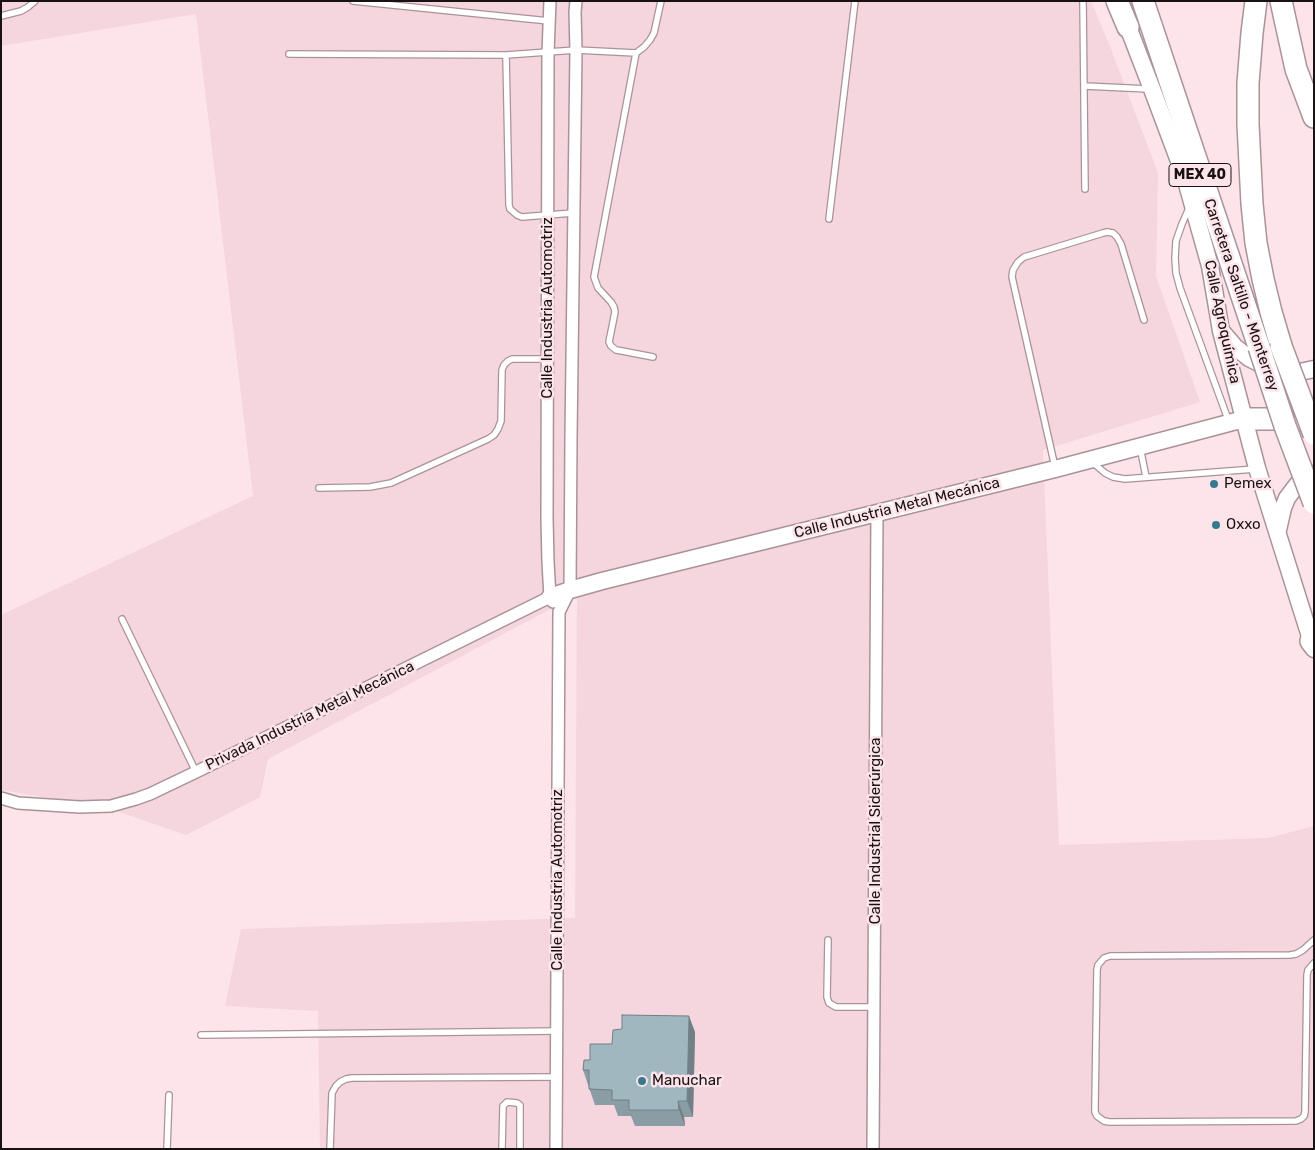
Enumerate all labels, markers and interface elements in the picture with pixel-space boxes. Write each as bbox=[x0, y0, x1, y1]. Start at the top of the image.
road number: MEX 40 bbox=[1169, 164, 1231, 186]
street label: Carretera Saltillo - Monterrey bbox=[1200, 196, 1282, 394]
street label: Calle Industria Automotriz bbox=[539, 217, 557, 399]
street label: Calle Agroquímica bbox=[1200, 259, 1244, 385]
street label: Calle Industria Metal Mecánica bbox=[792, 474, 1002, 542]
place label: Pemex bbox=[1224, 475, 1272, 493]
marker: Pemex bbox=[1208, 478, 1220, 490]
place label: Oxxo bbox=[1226, 516, 1261, 534]
marker: Oxxo bbox=[1210, 519, 1222, 531]
street label: Privada Industria Metal Mecánica bbox=[203, 658, 417, 774]
street label: Calle Industrial Siderúrgica bbox=[867, 738, 885, 924]
street label: Calle Industria Automotriz bbox=[549, 789, 567, 971]
place label: Manuchar bbox=[652, 1072, 722, 1090]
marker: Manuchar bbox=[636, 1075, 648, 1087]

